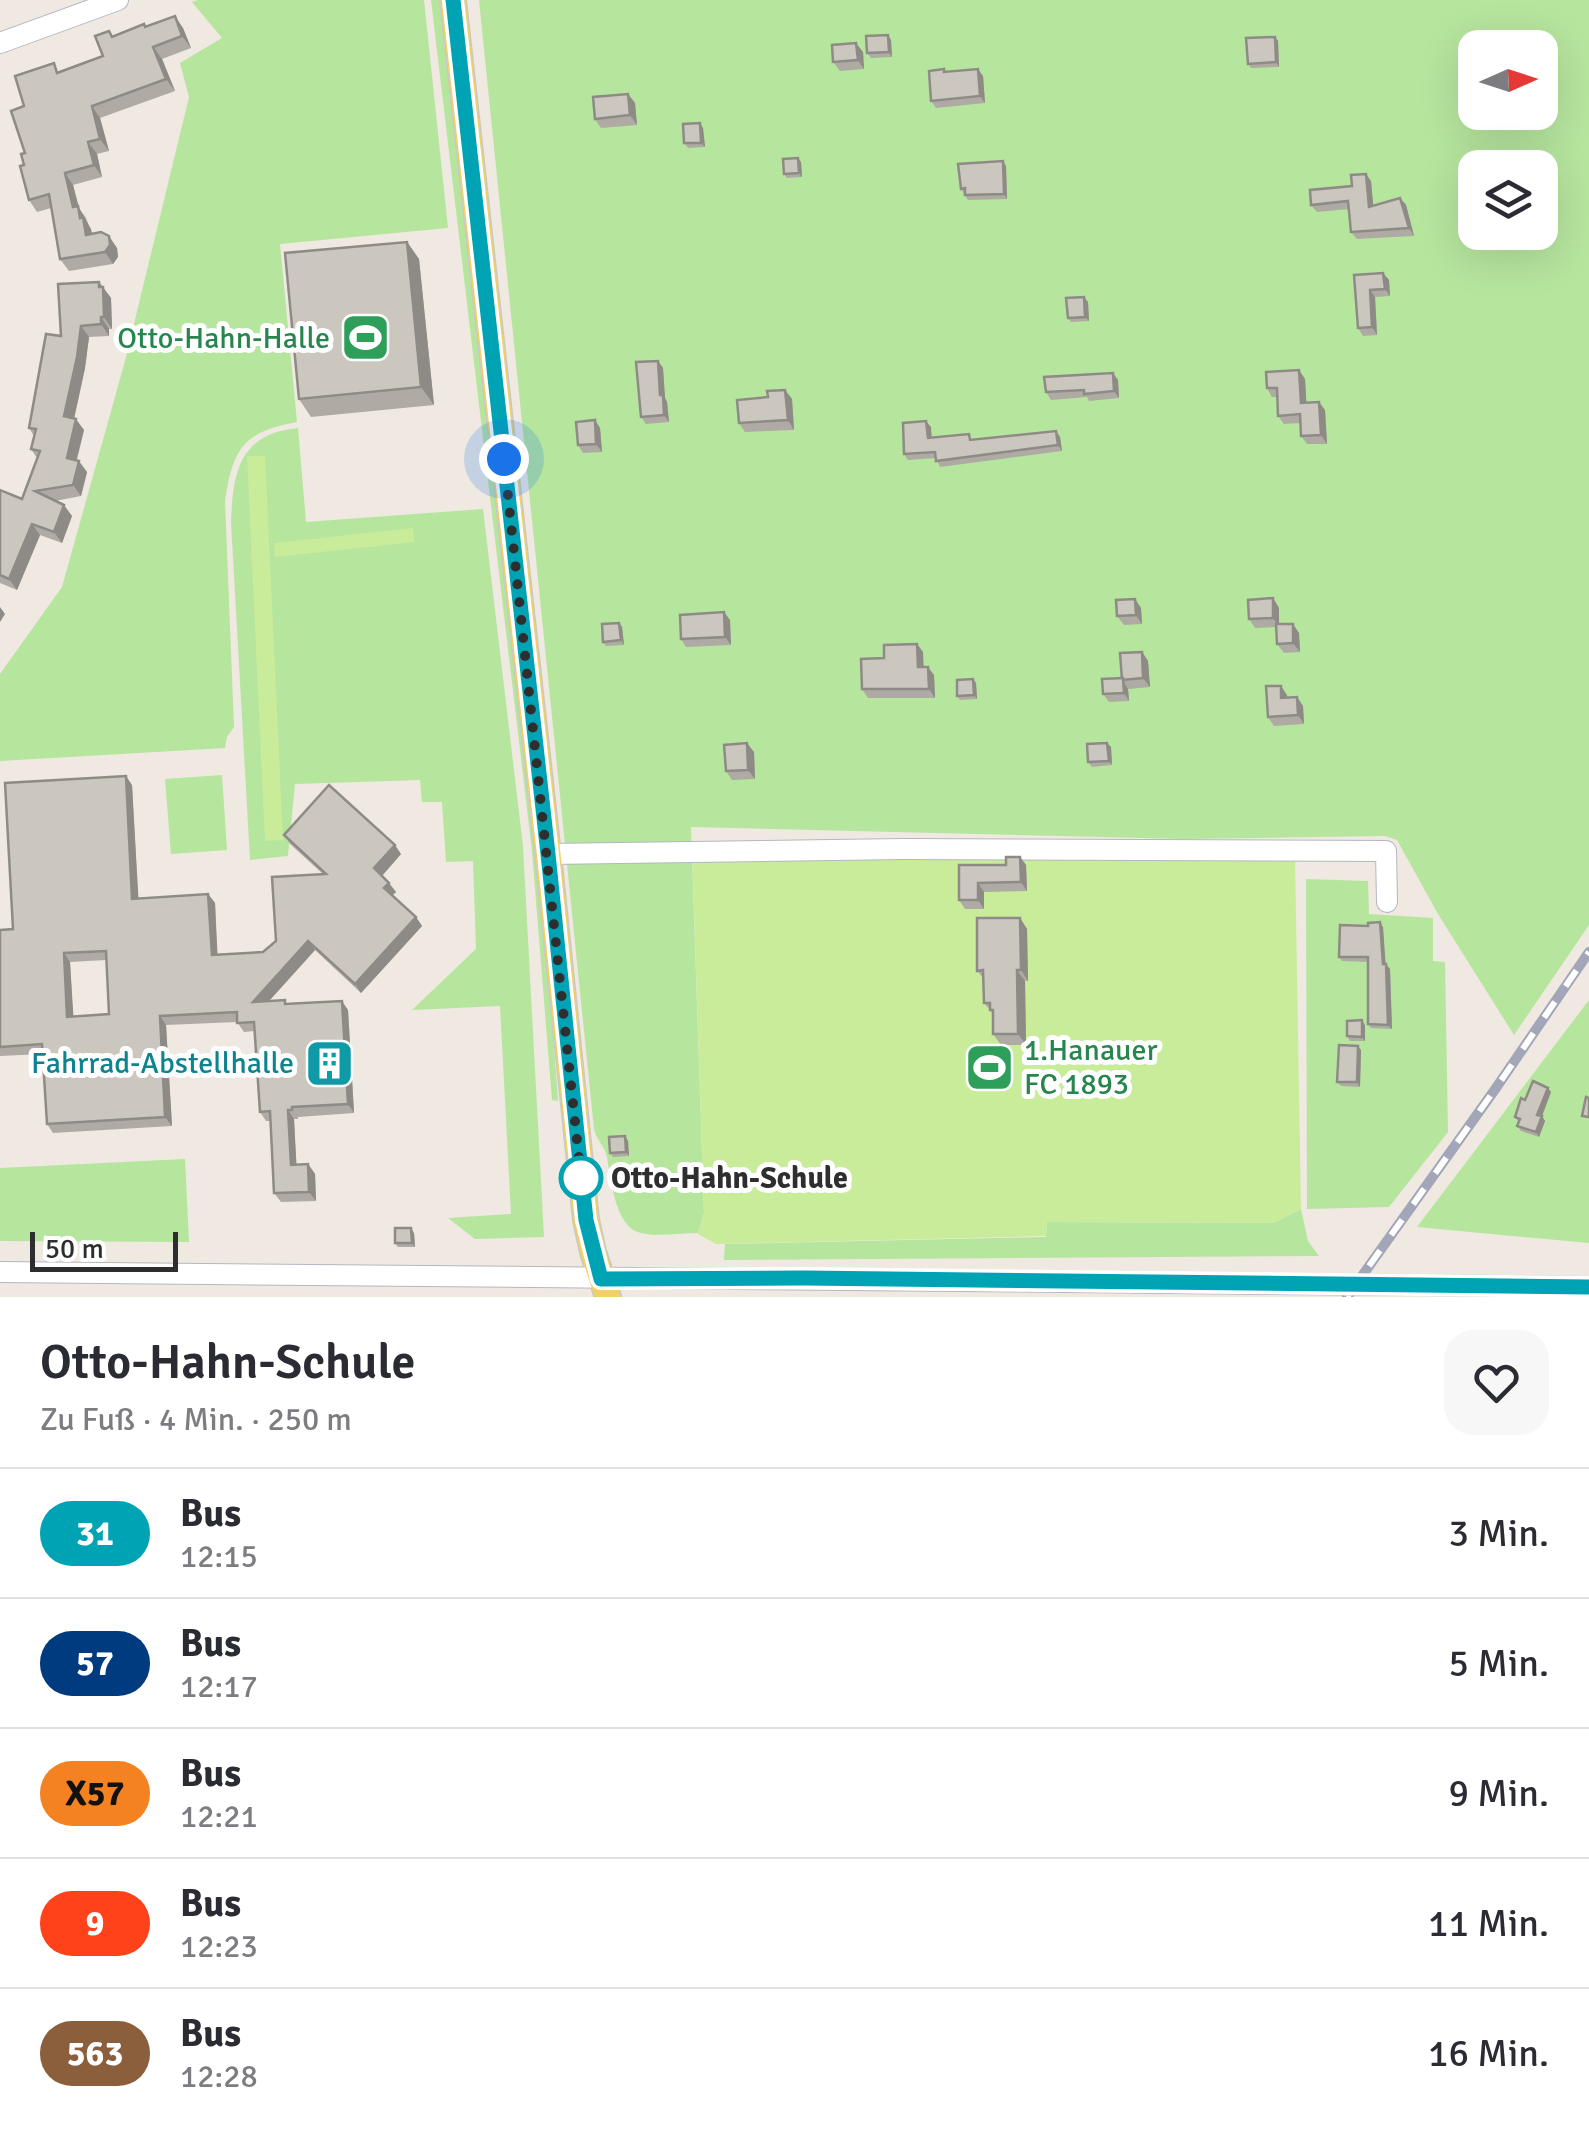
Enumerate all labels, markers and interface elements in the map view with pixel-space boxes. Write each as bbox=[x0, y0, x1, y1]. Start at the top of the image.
north arrow bbox=[1458, 30, 1558, 130]
map controls bbox=[1458, 30, 1558, 250]
button: layers bbox=[1458, 150, 1558, 250]
sports icon: Otto-Hahn-Halle bbox=[339, 312, 391, 364]
place label: Otto-Hahn-Halle bbox=[117, 320, 330, 357]
your location bbox=[479, 434, 529, 484]
place label: 1.Hanauer FC 1893 bbox=[1024, 1032, 1158, 1103]
building icon: Fahrrad-Abstellhalle bbox=[303, 1037, 355, 1089]
sports icon: 1.Hanauer FC 1893 bbox=[963, 1041, 1015, 1093]
place label: Fahrrad-Abstellhalle bbox=[31, 1045, 294, 1082]
marker: Otto-Hahn-Schule bbox=[560, 1157, 602, 1199]
place label: Otto-Hahn-Schule bbox=[611, 1160, 848, 1197]
scale bar bbox=[30, 1227, 178, 1272]
text: 50 m bbox=[45, 1232, 104, 1266]
button: heart bbox=[1444, 1330, 1549, 1435]
text: Otto-Hahn-Schule bbox=[40, 1333, 415, 1392]
text: Zu Fuß · 4 Min. · 250 m bbox=[40, 1400, 352, 1439]
text: Bus bbox=[180, 1490, 241, 1537]
text: 3 Min. bbox=[1448, 1510, 1549, 1557]
text: 31 bbox=[76, 1512, 114, 1555]
text: 12:15 bbox=[180, 1537, 258, 1576]
text: Bus bbox=[180, 1620, 241, 1667]
text: 5 Min. bbox=[1448, 1640, 1549, 1687]
text: 57 bbox=[76, 1642, 114, 1685]
text: 12:17 bbox=[180, 1667, 258, 1706]
text: Bus bbox=[180, 1750, 241, 1797]
text: 9 Min. bbox=[1448, 1770, 1549, 1817]
text: X57 bbox=[65, 1772, 125, 1815]
text: 12:21 bbox=[180, 1797, 258, 1836]
text: Bus bbox=[180, 1880, 241, 1927]
text: 11 Min. bbox=[1428, 1900, 1549, 1947]
text: 9 bbox=[86, 1902, 104, 1945]
text: 12:23 bbox=[180, 1927, 258, 1966]
text: Bus bbox=[180, 2010, 241, 2057]
text: 16 Min. bbox=[1428, 2030, 1549, 2077]
text: 563 bbox=[67, 2032, 123, 2075]
text: 12:28 bbox=[180, 2057, 258, 2096]

